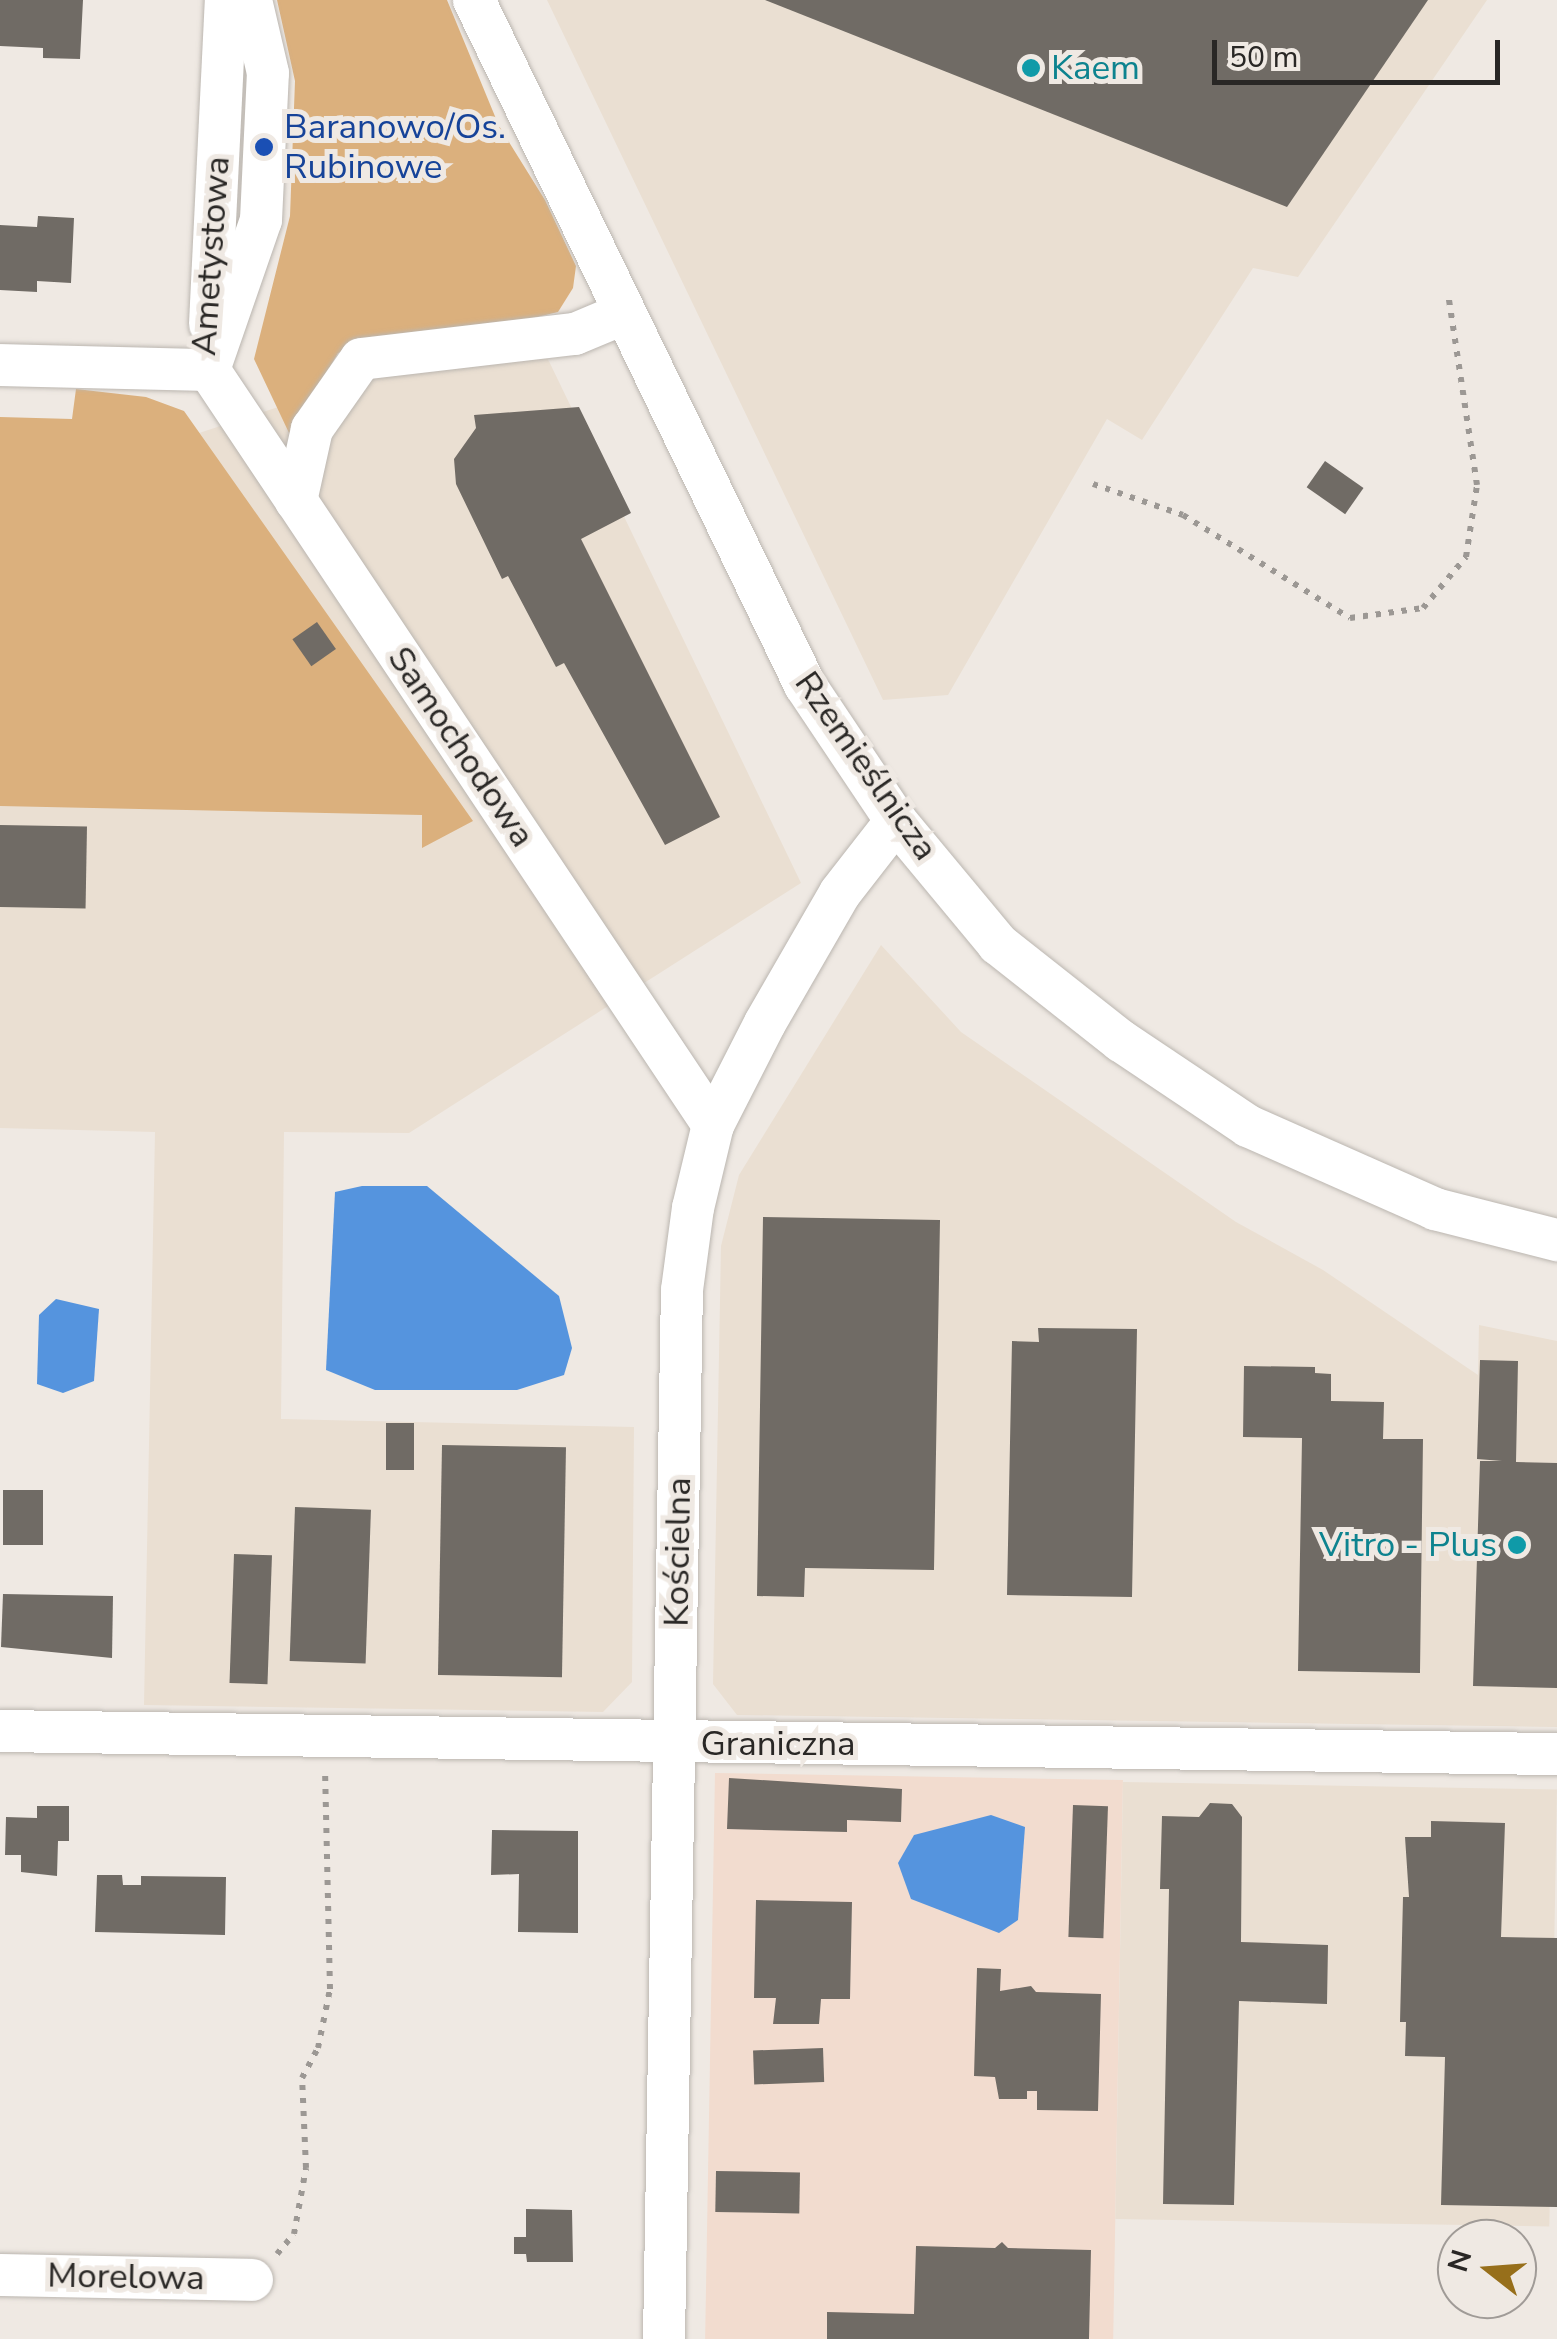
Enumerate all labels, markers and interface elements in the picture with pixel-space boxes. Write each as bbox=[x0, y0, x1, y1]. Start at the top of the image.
scale bar bbox=[1217, 20, 1504, 82]
text: 50 m bbox=[1229, 37, 1298, 78]
place label: Kaem bbox=[1051, 47, 1140, 89]
marker: Kaem bbox=[1020, 57, 1042, 79]
place label: Baranowo/Os. Rubinowe bbox=[284, 106, 506, 188]
marker: Baranowo/Os. Rubinowe bbox=[253, 136, 275, 158]
street label: Ametystowa bbox=[183, 155, 239, 357]
street label: Samochodowa bbox=[379, 639, 543, 855]
street label: Rzemieślnicza bbox=[786, 664, 946, 868]
street label: Kościelna bbox=[656, 1477, 700, 1627]
place label: Vitro - Plus bbox=[1319, 1524, 1497, 1566]
marker: Vitro - Plus bbox=[1506, 1534, 1528, 1556]
street label: Graniczna bbox=[700, 1723, 856, 1765]
north arrow bbox=[1437, 2219, 1537, 2319]
text: N bbox=[1439, 2245, 1481, 2276]
street label: Morelowa bbox=[47, 2255, 205, 2299]

